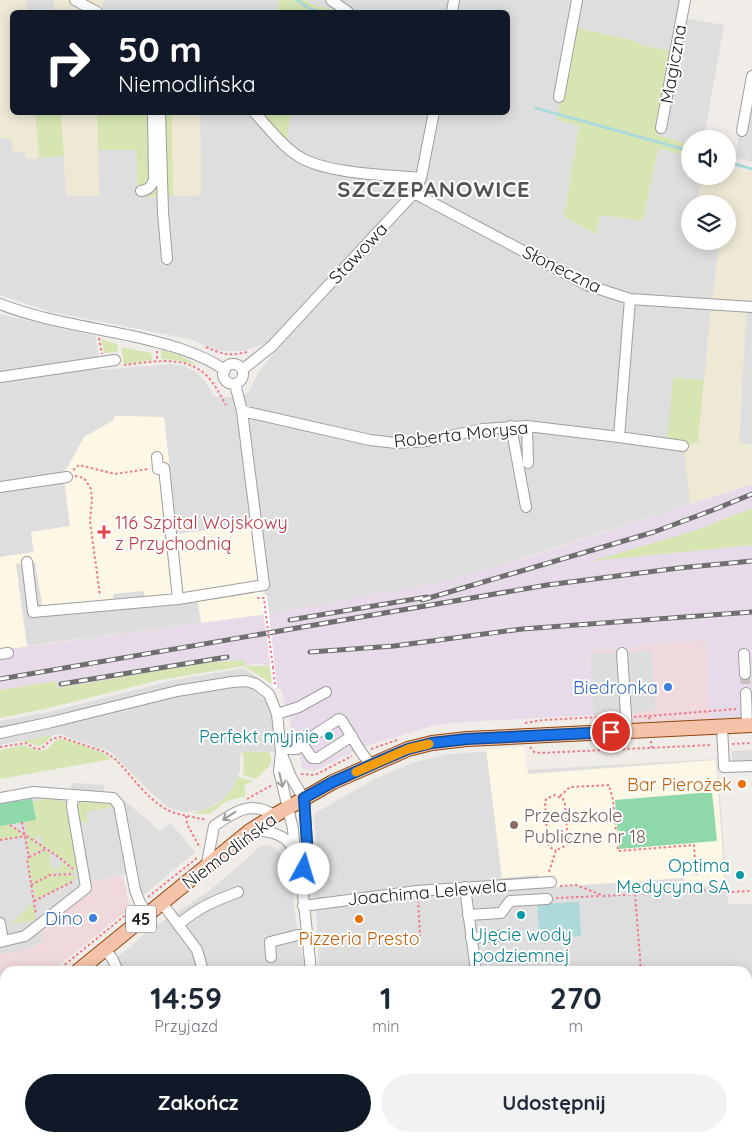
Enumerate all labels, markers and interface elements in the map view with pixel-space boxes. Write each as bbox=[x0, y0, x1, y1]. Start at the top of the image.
street label: Magiczna bbox=[655, 23, 691, 105]
text: 50 m bbox=[118, 27, 202, 71]
icon: right bbox=[35, 30, 100, 95]
text: Niemodlińska bbox=[118, 70, 256, 98]
map controls bbox=[681, 130, 736, 250]
button: sound bbox=[681, 130, 736, 185]
district label: SZCZEPANOWICE bbox=[337, 175, 531, 203]
button: layers bbox=[681, 195, 736, 250]
street label: Stawowa bbox=[324, 217, 392, 289]
street label: Słoneczna bbox=[519, 240, 605, 298]
street label: Roberta Morysa bbox=[393, 416, 529, 452]
place label: 116 Szpital Wojskowy z Przychodnią bbox=[115, 511, 288, 555]
marker: 116 Szpital Wojskowy z Przychodnią bbox=[97, 525, 111, 539]
place label: Biedronka bbox=[573, 676, 658, 699]
marker: Biedronka bbox=[662, 681, 674, 693]
pin bbox=[590, 711, 632, 753]
icon: arrive bbox=[597, 718, 625, 746]
place label: Perfekt myjnie bbox=[199, 725, 319, 748]
marker: Perfekt myjnie bbox=[323, 730, 335, 742]
one-way arrow bbox=[277, 771, 286, 787]
place label: Bar Pierożek bbox=[627, 773, 732, 796]
marker: Bar Pierożek bbox=[736, 778, 748, 790]
place label: Przedszkole Publiczne nr 18 bbox=[524, 804, 646, 848]
street label: Niemodlińska bbox=[177, 808, 281, 894]
one-way arrow bbox=[222, 811, 236, 821]
marker: Przedszkole Publiczne nr 18 bbox=[508, 819, 520, 831]
position arrow bbox=[277, 842, 329, 894]
place label: Optima Medycyna SA bbox=[616, 854, 730, 898]
marker: Optima Medycyna SA bbox=[734, 869, 746, 881]
street label: Joachima Lelewela bbox=[346, 874, 508, 910]
road number: 45 bbox=[126, 906, 156, 932]
place label: Dino bbox=[45, 907, 83, 930]
marker: Ujęcie wody podziemnej bbox=[515, 909, 527, 921]
marker: Dino bbox=[87, 912, 99, 924]
marker: Pizzeria Presto bbox=[353, 913, 365, 925]
place label: Ujęcie wody podziemnej bbox=[470, 923, 572, 967]
place label: Pizzeria Presto bbox=[298, 927, 420, 950]
text: 14:59 bbox=[150, 979, 222, 1017]
text: 1 bbox=[380, 979, 392, 1017]
text: 270 bbox=[550, 979, 602, 1017]
text: Przyjazd bbox=[154, 1016, 218, 1036]
text: min bbox=[372, 1016, 400, 1036]
text: m bbox=[568, 1016, 583, 1036]
button: Zakończ bbox=[25, 1074, 371, 1132]
button: Udostępnij bbox=[381, 1074, 727, 1132]

